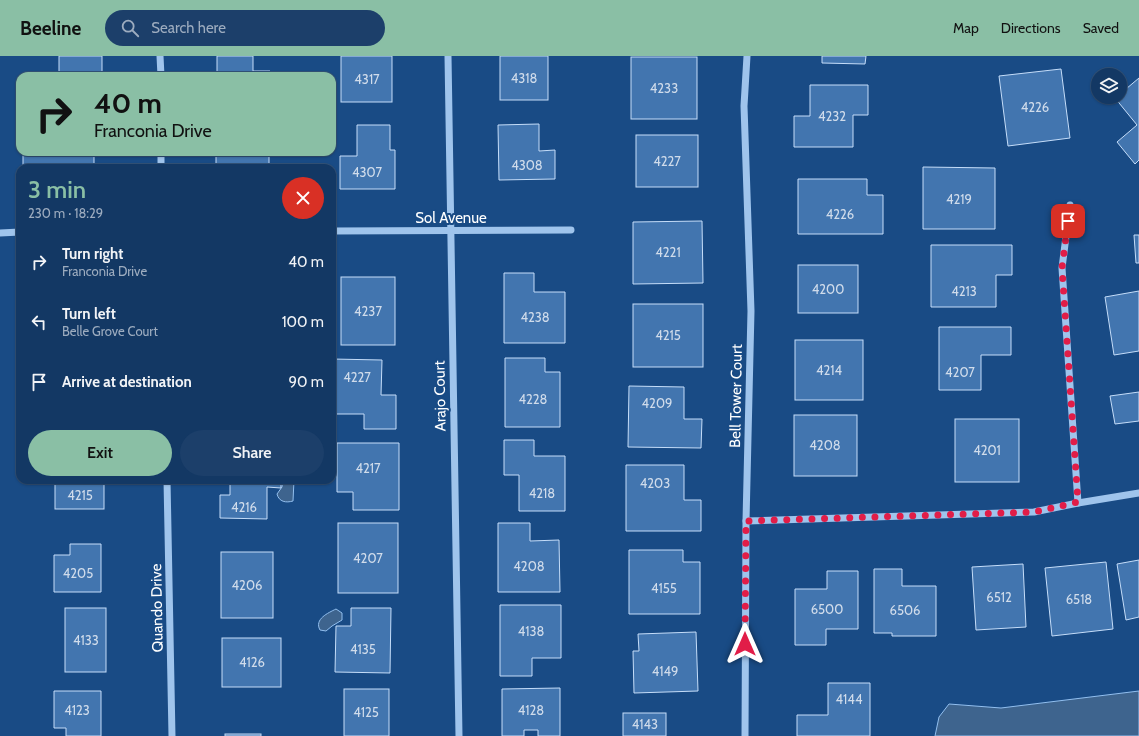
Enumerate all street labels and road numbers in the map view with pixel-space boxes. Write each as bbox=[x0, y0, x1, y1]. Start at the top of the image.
street label: Sol Avenue bbox=[415, 209, 487, 227]
street label: Bell Tower Court bbox=[726, 344, 746, 448]
street label: Arajo Court bbox=[430, 360, 450, 432]
street label: Quando Drive bbox=[147, 563, 167, 652]

